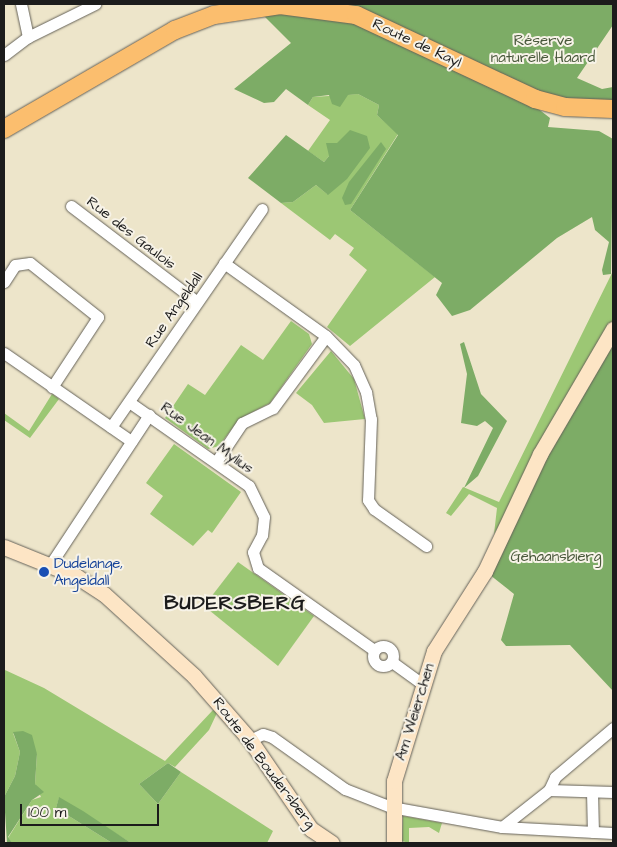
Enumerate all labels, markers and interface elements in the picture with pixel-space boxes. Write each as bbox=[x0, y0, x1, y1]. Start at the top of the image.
street label: Route de Kayl bbox=[370, 15, 464, 71]
park label: Réserve naturelle Haard bbox=[491, 31, 595, 66]
street label: Rue des Gaulois bbox=[83, 193, 179, 273]
street label: Rue Angeldall bbox=[141, 269, 207, 351]
street label: Rue Jean Mylius bbox=[157, 398, 257, 478]
park label: Gehaansbierg bbox=[510, 548, 602, 566]
place label: Dudelange, Angeldall bbox=[54, 554, 123, 589]
marker: Dudelange, Angeldall bbox=[38, 566, 50, 578]
district label: BUDERSBERG bbox=[163, 591, 307, 615]
street label: Am Weierchen bbox=[392, 661, 438, 763]
street label: Route de Boudersberg bbox=[209, 694, 319, 832]
scale bar bbox=[22, 794, 161, 826]
text: 100 m bbox=[28, 802, 67, 823]

